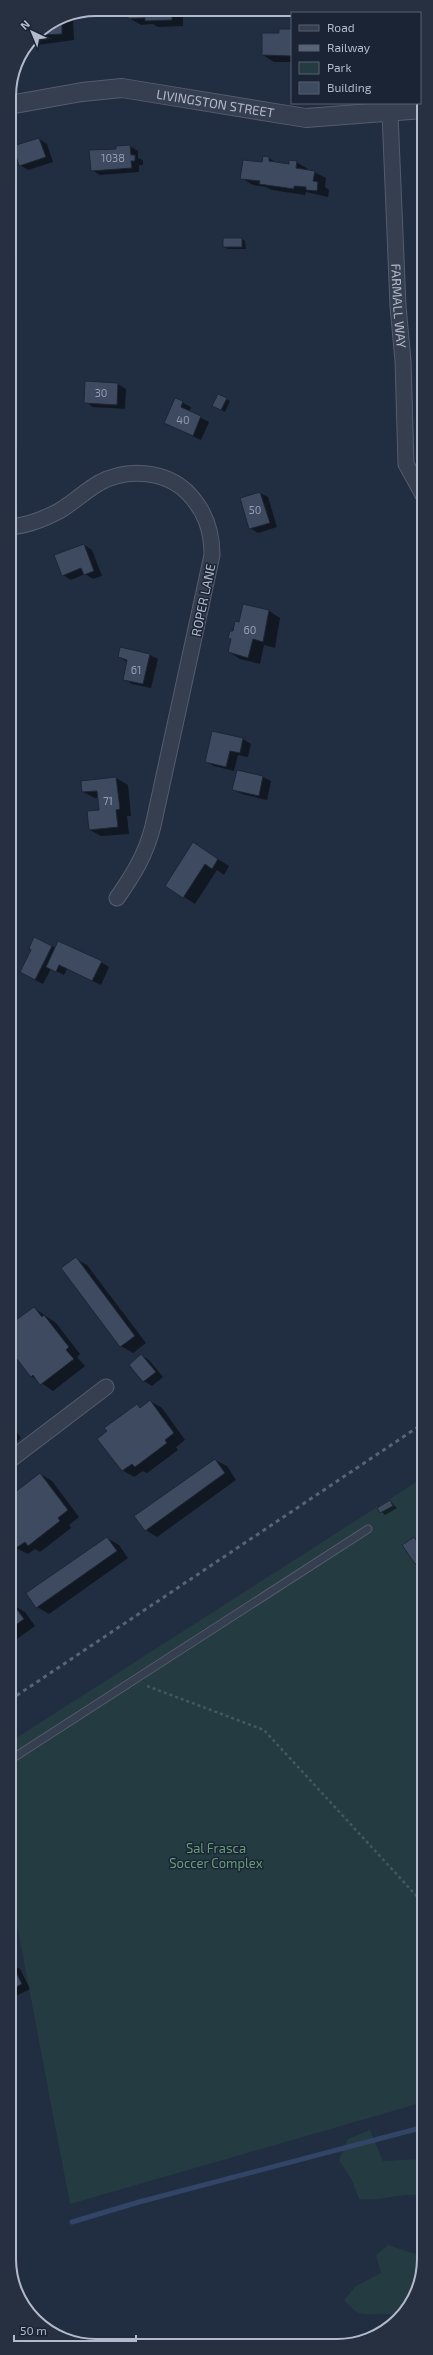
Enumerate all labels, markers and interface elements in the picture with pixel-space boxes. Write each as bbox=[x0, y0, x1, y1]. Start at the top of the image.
north arrow bbox=[12, 12, 52, 52]
legend bbox=[291, 12, 421, 104]
text: N bbox=[17, 17, 32, 32]
text: Road bbox=[327, 20, 355, 34]
text: Railway bbox=[327, 40, 371, 54]
text: Park bbox=[327, 60, 352, 74]
text: Building bbox=[327, 80, 372, 94]
street label: LIVINGSTON STREET bbox=[155, 86, 276, 121]
house number: 1038 bbox=[101, 151, 125, 164]
street label: FARMALL WAY bbox=[388, 263, 410, 349]
house number: 30 bbox=[95, 386, 107, 399]
house number: 40 bbox=[176, 413, 190, 426]
house number: 50 bbox=[249, 503, 261, 516]
street label: ROPER LANE bbox=[187, 562, 219, 638]
house number: 60 bbox=[244, 623, 256, 636]
house number: 61 bbox=[131, 663, 141, 676]
house number: 71 bbox=[103, 794, 113, 807]
park label: Sal Frasca Soccer Complex bbox=[169, 1840, 263, 1871]
scale bar bbox=[14, 2317, 136, 2343]
text: 50 m bbox=[20, 2323, 47, 2337]

